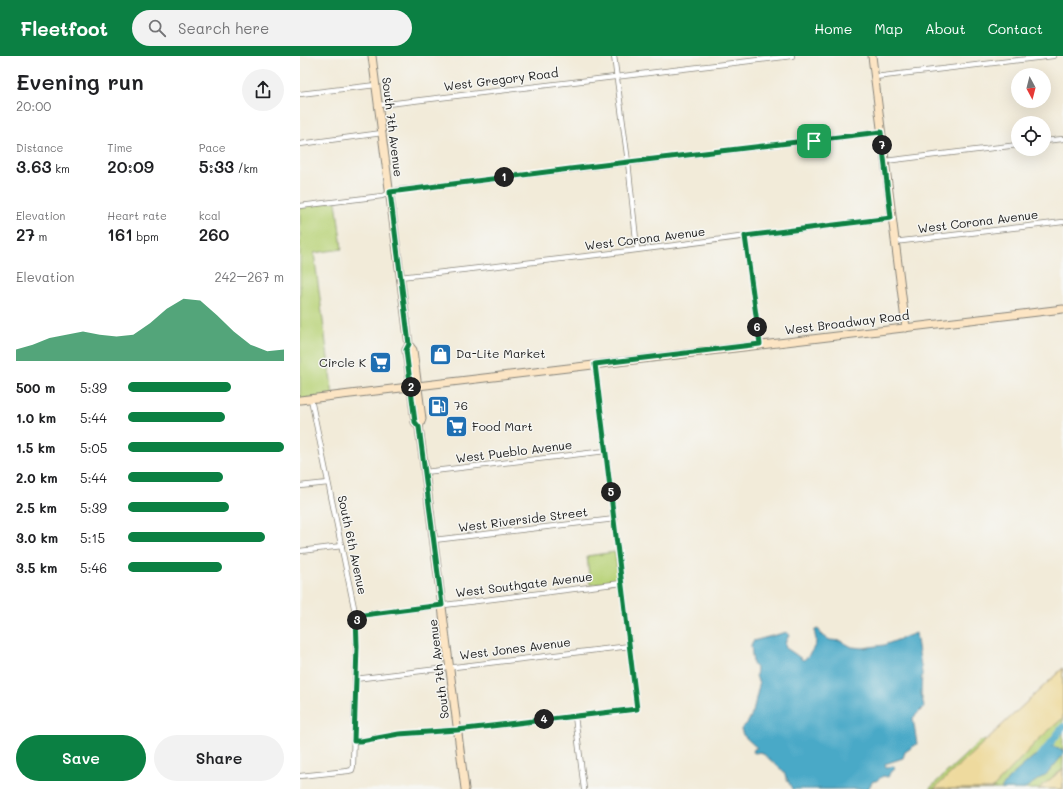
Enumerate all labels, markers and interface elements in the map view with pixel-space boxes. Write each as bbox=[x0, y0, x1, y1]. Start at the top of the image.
search box bbox=[132, 10, 412, 46]
text: Fleetfoot bbox=[20, 16, 108, 41]
icon: search bbox=[146, 17, 168, 39]
text: Search here bbox=[178, 18, 269, 38]
text: Home bbox=[814, 19, 852, 38]
text: Map bbox=[874, 19, 903, 38]
text: About bbox=[925, 19, 966, 38]
text: Contact bbox=[988, 19, 1043, 38]
street label: West Gregory Road bbox=[443, 64, 559, 94]
text: Evening run bbox=[16, 67, 144, 96]
north arrow bbox=[1011, 68, 1051, 108]
map controls bbox=[1011, 68, 1051, 156]
button: share bbox=[242, 69, 284, 111]
street label: South 7th Avenue bbox=[379, 76, 407, 178]
text: 20:00 bbox=[16, 97, 51, 114]
button: locate bbox=[1011, 116, 1051, 156]
pin bbox=[797, 124, 831, 158]
icon: arrive bbox=[803, 130, 825, 152]
pin: 7 bbox=[872, 135, 892, 155]
text: 7 bbox=[879, 137, 885, 152]
text: Distance bbox=[16, 140, 63, 155]
text: Time bbox=[107, 140, 132, 155]
text: Pace bbox=[199, 140, 226, 155]
text: 3.63 bbox=[16, 155, 52, 177]
text: 20:09 bbox=[107, 155, 154, 177]
text: 5:33 bbox=[199, 155, 234, 177]
text: km bbox=[52, 161, 70, 176]
text: /km bbox=[234, 161, 258, 176]
pin: 1 bbox=[494, 167, 514, 187]
text: 1 bbox=[502, 169, 506, 184]
street label: West Corona Avenue bbox=[917, 206, 1039, 236]
text: Elevation bbox=[16, 208, 65, 223]
text: Heart rate bbox=[107, 208, 167, 223]
text: kcal bbox=[199, 208, 221, 223]
text: 27 bbox=[16, 223, 35, 245]
text: 161 bbox=[107, 223, 133, 245]
text: 260 bbox=[199, 223, 229, 245]
street label: West Corona Avenue bbox=[584, 223, 706, 253]
text: m bbox=[35, 229, 47, 244]
text: bpm bbox=[133, 229, 159, 244]
text: Elevation bbox=[16, 268, 74, 285]
text: 242–267 m bbox=[214, 268, 284, 285]
street label: West Broadway Road bbox=[784, 306, 910, 338]
pin: 6 bbox=[747, 317, 767, 337]
text: 6 bbox=[754, 319, 760, 334]
shop icon: Da-Lite Market bbox=[428, 341, 454, 367]
place label: Da-Lite Market bbox=[456, 345, 545, 361]
supermarket icon: Circle K bbox=[368, 350, 394, 376]
place label: Circle K bbox=[319, 354, 367, 370]
pin: 2 bbox=[401, 377, 421, 397]
text: 500 m bbox=[16, 379, 55, 396]
text: 5:39 bbox=[80, 379, 107, 396]
text: 2 bbox=[408, 379, 414, 394]
fuel station icon: 76 bbox=[426, 393, 452, 419]
place label: 76 bbox=[454, 397, 468, 413]
text: 1.0 km bbox=[16, 409, 56, 426]
text: 5:44 bbox=[80, 409, 107, 426]
supermarket icon: Food Mart bbox=[443, 414, 469, 440]
place label: Food Mart bbox=[472, 418, 533, 434]
street label: West Pueblo Avenue bbox=[455, 436, 573, 466]
text: 1.5 km bbox=[16, 439, 55, 456]
text: 5:05 bbox=[80, 439, 107, 456]
text: 2.0 km bbox=[16, 469, 58, 486]
text: 5:44 bbox=[80, 469, 107, 486]
pin: 5 bbox=[601, 482, 621, 502]
text: 5 bbox=[608, 484, 614, 499]
street label: South 6th Avenue bbox=[335, 494, 371, 596]
text: 2.5 km bbox=[16, 499, 57, 516]
text: 5:39 bbox=[80, 499, 107, 516]
street label: West Riverside Street bbox=[457, 503, 589, 535]
text: 3.0 km bbox=[16, 529, 58, 546]
text: 5:15 bbox=[80, 529, 105, 546]
text: 3.5 km bbox=[16, 559, 57, 576]
text: 5:46 bbox=[80, 559, 107, 576]
street label: West Southgate Avenue bbox=[454, 568, 593, 600]
pin: 3 bbox=[347, 610, 367, 630]
text: 3 bbox=[354, 612, 360, 627]
street label: South 7th Avenue bbox=[424, 618, 452, 720]
street label: West Jones Avenue bbox=[458, 633, 571, 663]
pin: 4 bbox=[534, 709, 554, 729]
text: 4 bbox=[541, 711, 547, 726]
button: Save bbox=[16, 735, 146, 781]
button: Share bbox=[154, 735, 284, 781]

